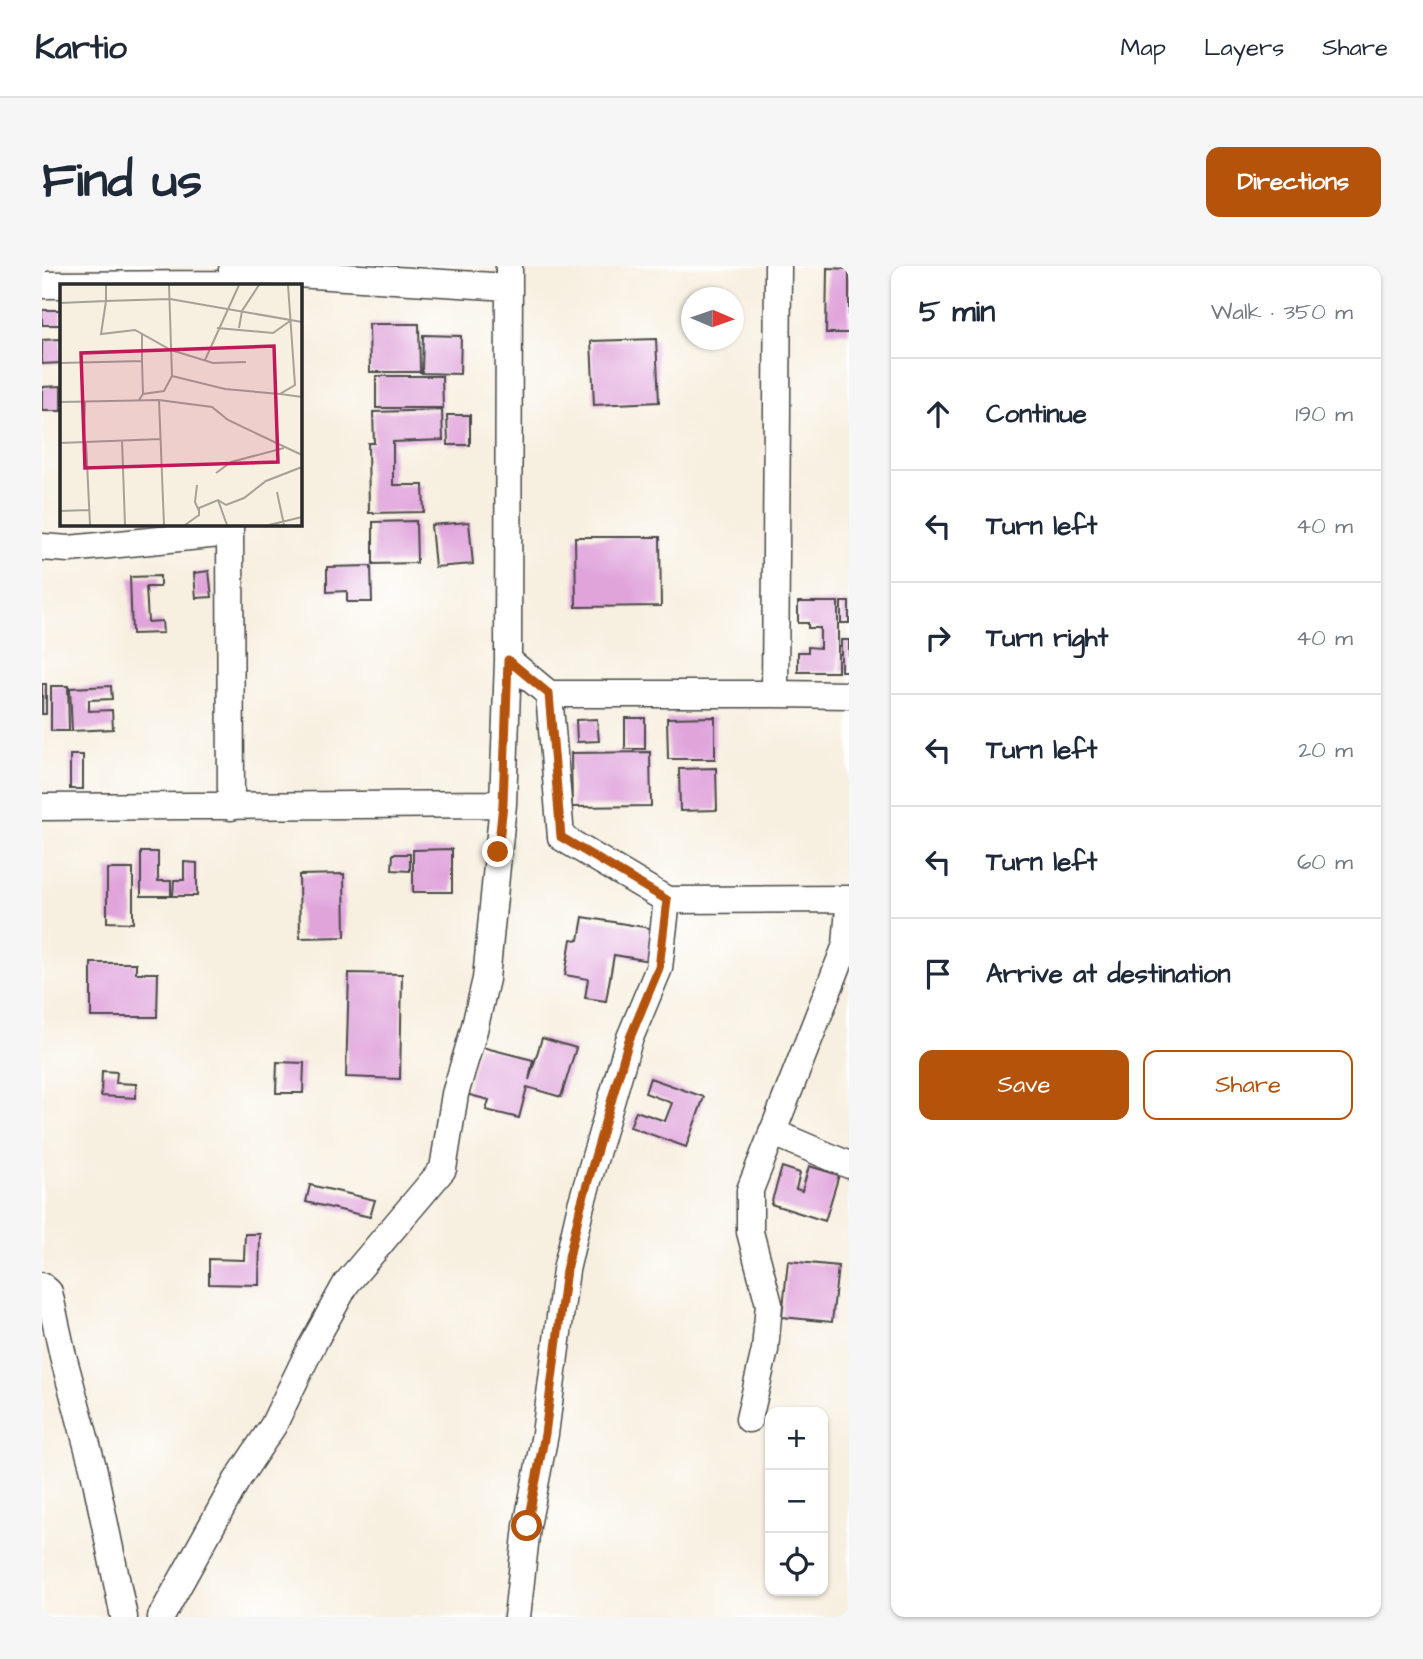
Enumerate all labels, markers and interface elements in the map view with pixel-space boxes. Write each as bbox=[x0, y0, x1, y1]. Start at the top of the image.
text: Kartio bbox=[35, 25, 127, 71]
text: Map bbox=[1121, 31, 1166, 65]
text: Layers bbox=[1204, 31, 1284, 65]
text: Share bbox=[1322, 31, 1388, 65]
button: Directions bbox=[1206, 147, 1381, 217]
text: Find us bbox=[42, 148, 202, 216]
inset map bbox=[60, 284, 301, 525]
north arrow bbox=[681, 287, 744, 350]
text: 5 min bbox=[919, 291, 995, 333]
text: Walk · 350 m bbox=[1211, 296, 1353, 328]
icon: ahead bbox=[919, 395, 957, 433]
text: Continue bbox=[986, 396, 1087, 432]
text: 190 m bbox=[1295, 398, 1353, 430]
icon: left bbox=[919, 507, 957, 545]
text: Turn left bbox=[986, 508, 1097, 544]
text: 40 m bbox=[1296, 510, 1353, 542]
icon: right bbox=[919, 619, 957, 657]
text: Turn right bbox=[986, 620, 1108, 656]
text: 40 m bbox=[1296, 622, 1353, 654]
icon: left bbox=[919, 731, 957, 769]
text: Turn left bbox=[986, 732, 1097, 768]
text: 20 m bbox=[1298, 734, 1353, 766]
route end bbox=[482, 836, 513, 867]
icon: left bbox=[919, 843, 957, 881]
text: Turn left bbox=[986, 844, 1097, 880]
text: 60 m bbox=[1297, 846, 1353, 878]
icon: arrive bbox=[919, 955, 957, 993]
text: Arrive at destination bbox=[986, 956, 1231, 992]
button: Save bbox=[919, 1050, 1129, 1120]
button: Share bbox=[1143, 1050, 1353, 1120]
map controls bbox=[765, 1407, 828, 1596]
button: + bbox=[765, 1407, 828, 1470]
button: − bbox=[765, 1470, 828, 1533]
route start bbox=[511, 1510, 542, 1541]
button: locate bbox=[765, 1533, 828, 1596]

